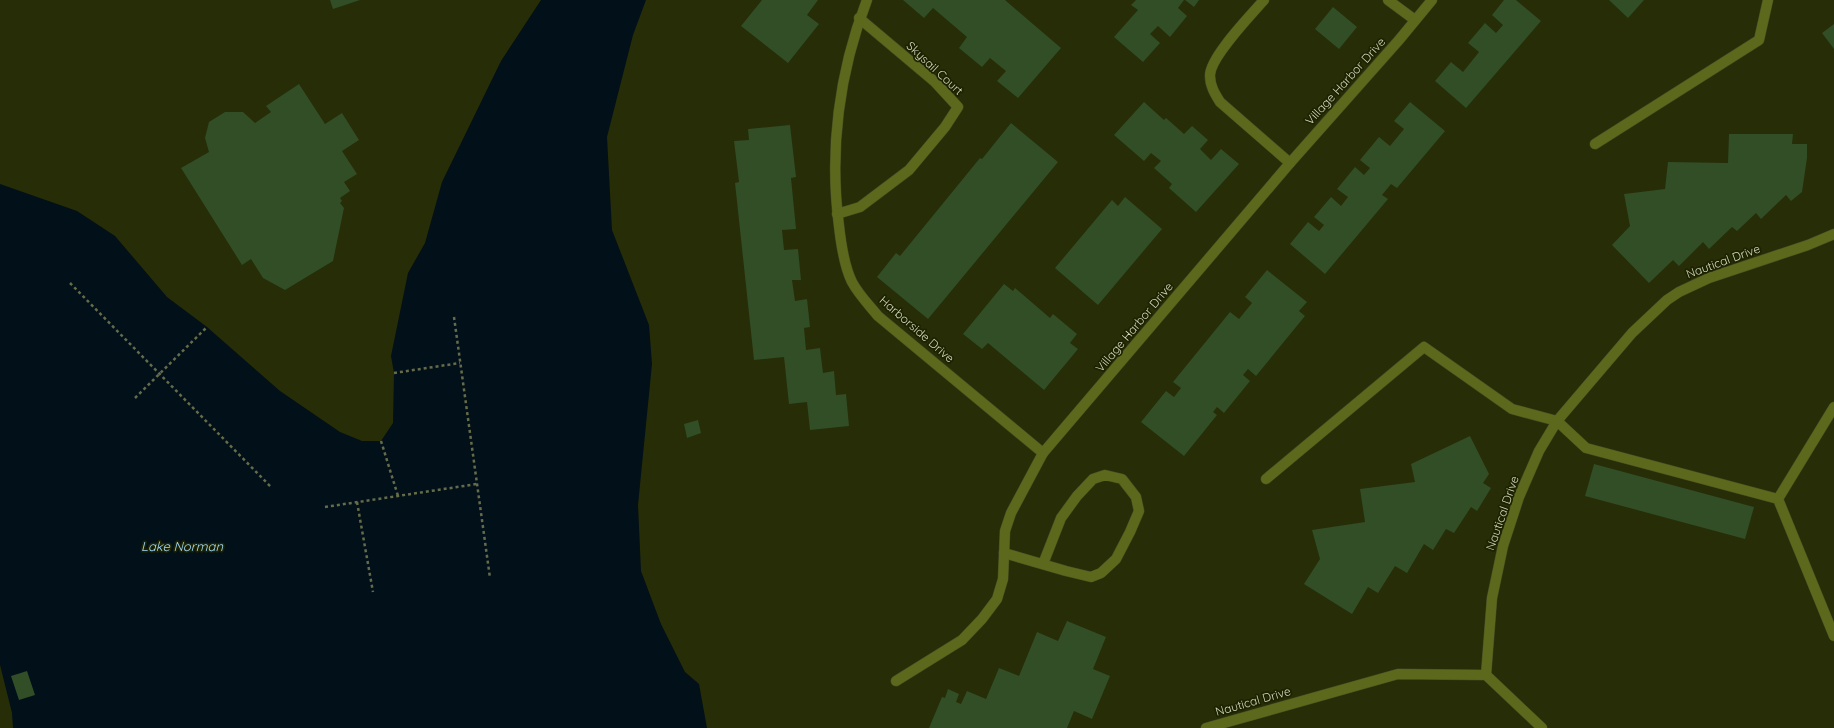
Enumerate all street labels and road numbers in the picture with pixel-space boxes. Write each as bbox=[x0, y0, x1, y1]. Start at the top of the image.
street label: Village Harbor Drive bbox=[1302, 34, 1388, 128]
street label: Skysail Court bbox=[904, 38, 966, 98]
street label: Nautical Drive bbox=[1684, 241, 1762, 281]
street label: Village Harbor Drive bbox=[1092, 279, 1176, 375]
street label: Harborside Drive bbox=[877, 292, 958, 366]
street label: Nautical Drive bbox=[1482, 474, 1522, 552]
street label: Nautical Drive bbox=[1214, 683, 1293, 719]

